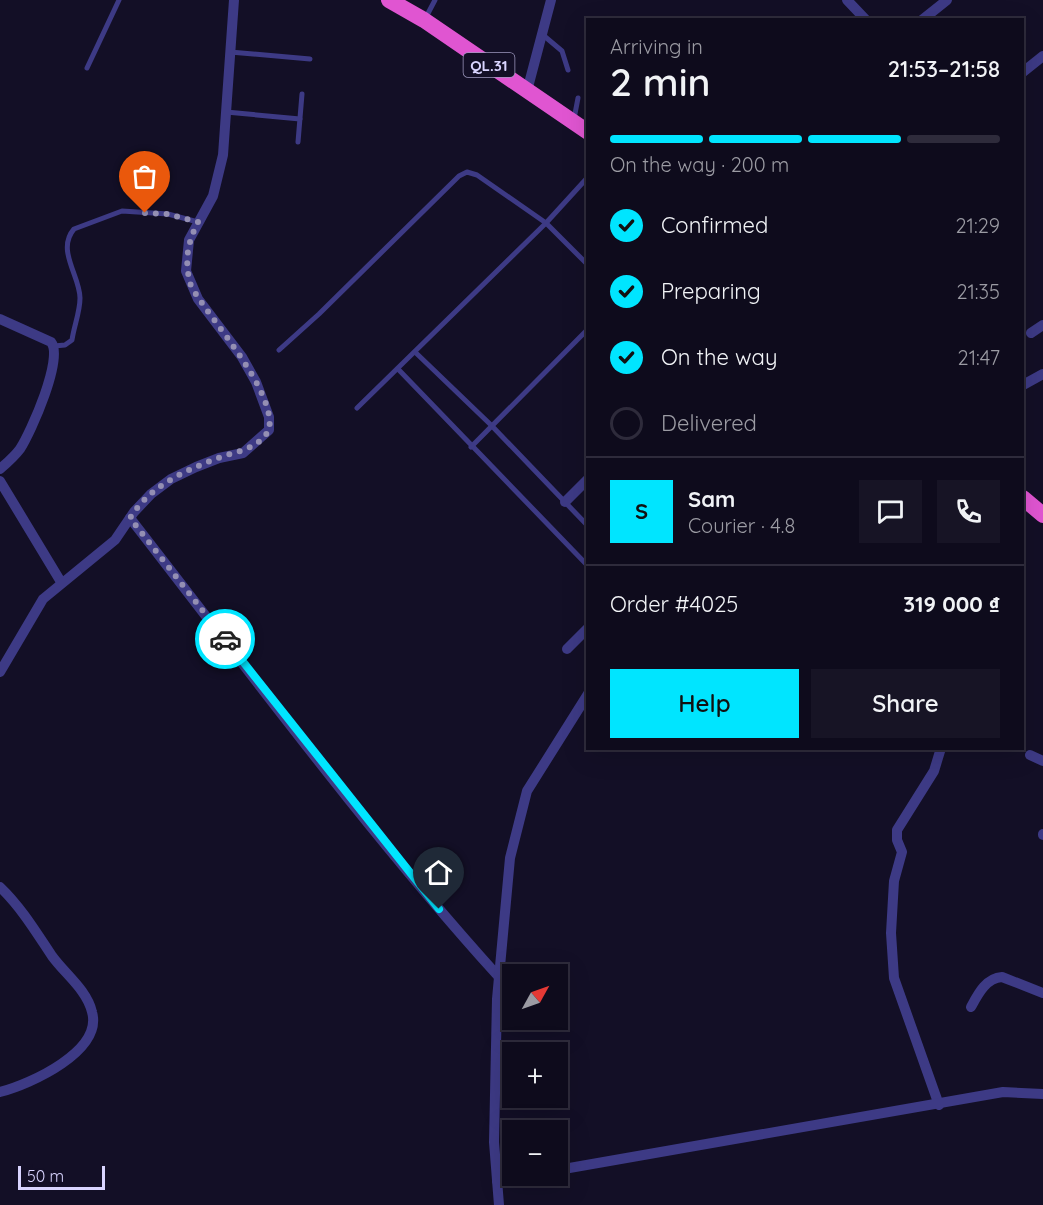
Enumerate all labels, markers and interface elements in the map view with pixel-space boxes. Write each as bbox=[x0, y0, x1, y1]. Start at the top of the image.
text: Arriving in bbox=[610, 34, 703, 59]
road number: QL.31 bbox=[464, 53, 514, 77]
text: 21:53–21:58 bbox=[888, 55, 1000, 83]
text: 2 min bbox=[610, 57, 711, 106]
pin bbox=[119, 151, 170, 213]
text: On the way · 200 m bbox=[610, 152, 789, 177]
icon: bag bbox=[128, 160, 161, 193]
icon: check bbox=[610, 209, 643, 242]
text: Confirmed bbox=[661, 211, 768, 239]
text: 21:29 bbox=[956, 213, 1000, 238]
icon: check bbox=[610, 275, 643, 308]
text: Preparing bbox=[661, 277, 761, 305]
text: 21:35 bbox=[956, 279, 1000, 304]
icon: check bbox=[610, 341, 643, 374]
text: On the way bbox=[661, 343, 777, 371]
text: 21:47 bbox=[958, 345, 1000, 370]
text: Delivered bbox=[661, 409, 757, 437]
button: chat bbox=[859, 480, 922, 543]
button: phone bbox=[937, 480, 1000, 543]
text: Sam bbox=[688, 485, 735, 513]
text: S bbox=[635, 497, 648, 525]
text: Courier · 4.8 bbox=[688, 513, 795, 538]
text: Order #4025 bbox=[610, 590, 738, 618]
text: 319 000 ₫ bbox=[903, 590, 1000, 618]
courier bbox=[195, 609, 255, 669]
icon: car bbox=[209, 623, 242, 656]
button: Help bbox=[610, 669, 799, 738]
button: Share bbox=[811, 669, 1000, 738]
pin bbox=[413, 847, 464, 909]
icon: home bbox=[422, 856, 455, 889]
north arrow bbox=[502, 964, 568, 1030]
map controls bbox=[502, 964, 568, 1186]
button: + bbox=[502, 1042, 568, 1108]
button: − bbox=[502, 1120, 568, 1186]
scale bar bbox=[18, 1163, 105, 1190]
text: 50 m bbox=[27, 1166, 64, 1186]

